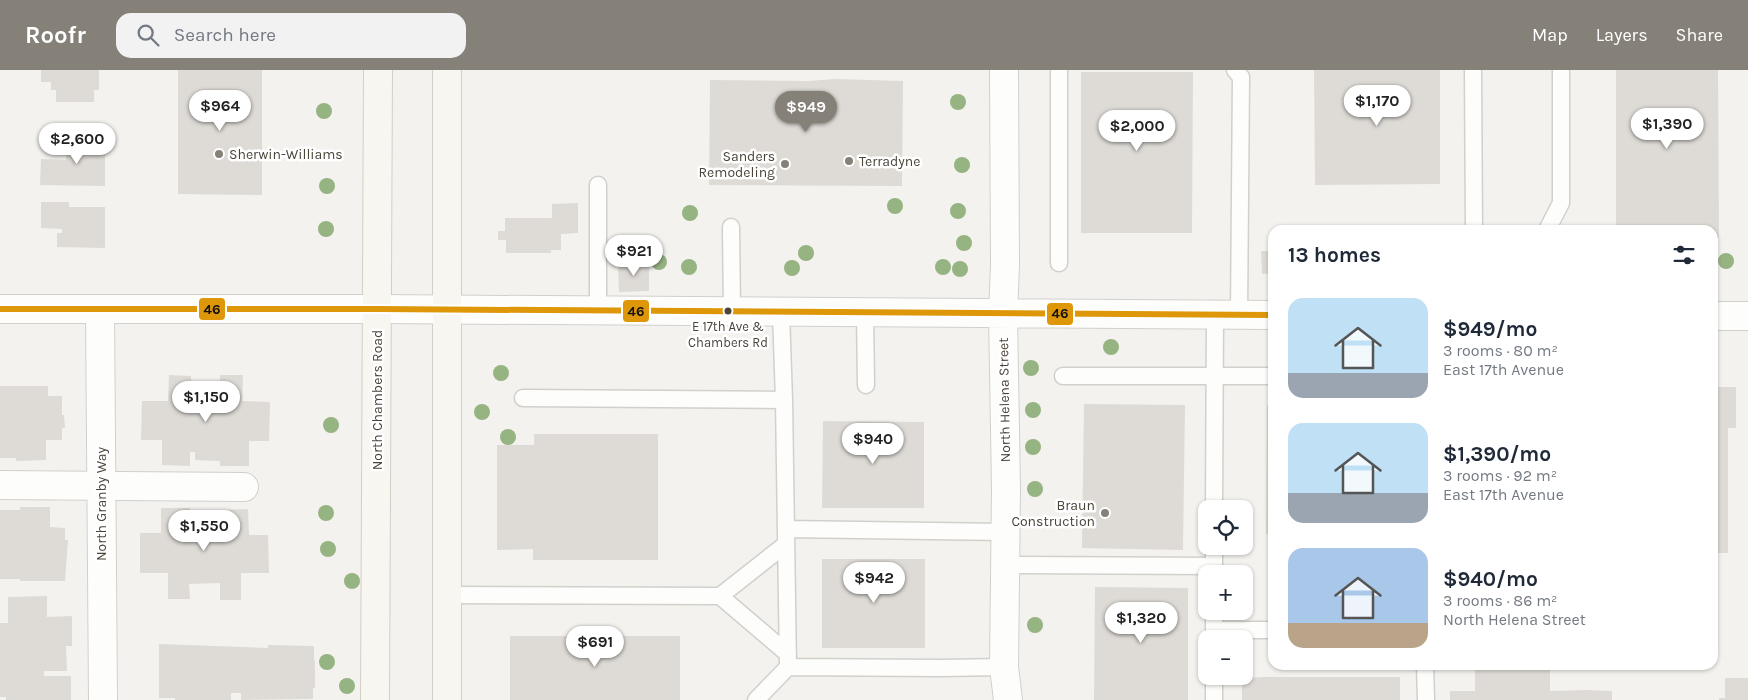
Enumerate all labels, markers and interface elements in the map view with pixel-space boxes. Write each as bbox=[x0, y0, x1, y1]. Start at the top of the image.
search box bbox=[116, 13, 466, 58]
text: Roofr bbox=[25, 21, 86, 49]
icon: search bbox=[134, 21, 162, 49]
text: Search here bbox=[174, 24, 276, 46]
text: Map bbox=[1532, 24, 1568, 46]
text: Layers bbox=[1596, 24, 1648, 46]
text: Share bbox=[1676, 24, 1723, 46]
pin: $1,170 bbox=[1336, 85, 1418, 127]
pin: $964 bbox=[190, 90, 250, 132]
pin: $949 bbox=[776, 90, 836, 133]
text: $1,170 bbox=[1355, 91, 1399, 110]
text: $964 bbox=[200, 96, 240, 115]
text: $949 bbox=[786, 97, 826, 116]
pin: $1,390 bbox=[1626, 108, 1708, 150]
pin: $2,000 bbox=[1096, 109, 1178, 152]
text: $1,390 bbox=[1642, 114, 1692, 133]
text: $2,000 bbox=[1109, 116, 1165, 135]
pin: $2,600 bbox=[36, 122, 118, 165]
text: $2,600 bbox=[50, 129, 104, 148]
place label: Sherwin-Williams bbox=[229, 146, 343, 163]
marker: Sherwin-Williams bbox=[213, 148, 225, 160]
place label: Sanders Remodeling bbox=[699, 148, 775, 181]
place label: Terradyne bbox=[859, 153, 920, 170]
marker: Terradyne bbox=[843, 155, 855, 167]
marker: Sanders Remodeling bbox=[779, 158, 791, 170]
pin: $921 bbox=[604, 234, 664, 277]
text: $921 bbox=[616, 241, 652, 260]
icon: filters bbox=[1670, 241, 1698, 269]
text: 13 homes bbox=[1288, 243, 1381, 267]
line badge: 46 bbox=[198, 297, 226, 321]
line badge: 46 bbox=[622, 299, 650, 323]
text: 46 bbox=[204, 301, 220, 318]
line badge: 46 bbox=[1046, 302, 1074, 326]
text: 46 bbox=[628, 303, 644, 320]
text: 46 bbox=[1052, 305, 1068, 322]
marker: E 17th Ave & Chambers Rd bbox=[723, 306, 733, 316]
text: $949/mo bbox=[1443, 317, 1537, 341]
icon: home bbox=[1328, 318, 1388, 378]
place label: E 17th Ave & Chambers Rd bbox=[688, 319, 768, 350]
street label: North Chambers Road bbox=[369, 330, 386, 470]
street label: North Helena Street bbox=[995, 337, 1014, 463]
text: 3 rooms · 80 m² bbox=[1443, 341, 1558, 360]
text: East 17th Avenue bbox=[1443, 360, 1564, 379]
pin: $1,150 bbox=[165, 380, 247, 423]
text: $1,150 bbox=[183, 387, 229, 406]
pin: $940 bbox=[843, 422, 903, 465]
text: $940 bbox=[853, 429, 893, 448]
text: $1,390/mo bbox=[1443, 442, 1551, 466]
icon: home bbox=[1328, 443, 1388, 503]
street label: North Granby Way bbox=[93, 447, 110, 561]
text: 3 rooms · 92 m² bbox=[1443, 466, 1557, 485]
text: East 17th Avenue bbox=[1443, 485, 1564, 504]
place label: Braun Construction bbox=[1011, 497, 1095, 530]
map controls bbox=[1198, 500, 1253, 685]
button: locate bbox=[1198, 500, 1253, 555]
marker: Braun Construction bbox=[1099, 507, 1111, 519]
pin: $1,550 bbox=[163, 510, 245, 552]
text: $1,550 bbox=[179, 516, 229, 535]
pin: $942 bbox=[844, 562, 904, 604]
button: + bbox=[1198, 565, 1253, 620]
text: $940/mo bbox=[1443, 567, 1538, 591]
text: $942 bbox=[854, 568, 894, 587]
icon: home bbox=[1328, 568, 1388, 628]
text: 3 rooms · 86 m² bbox=[1443, 591, 1558, 610]
pin: $1,320 bbox=[1100, 602, 1182, 644]
text: $1,320 bbox=[1116, 608, 1166, 627]
text: North Helena Street bbox=[1443, 610, 1586, 629]
pin: $691 bbox=[565, 626, 625, 668]
button: − bbox=[1198, 630, 1253, 685]
text: $691 bbox=[577, 632, 613, 651]

